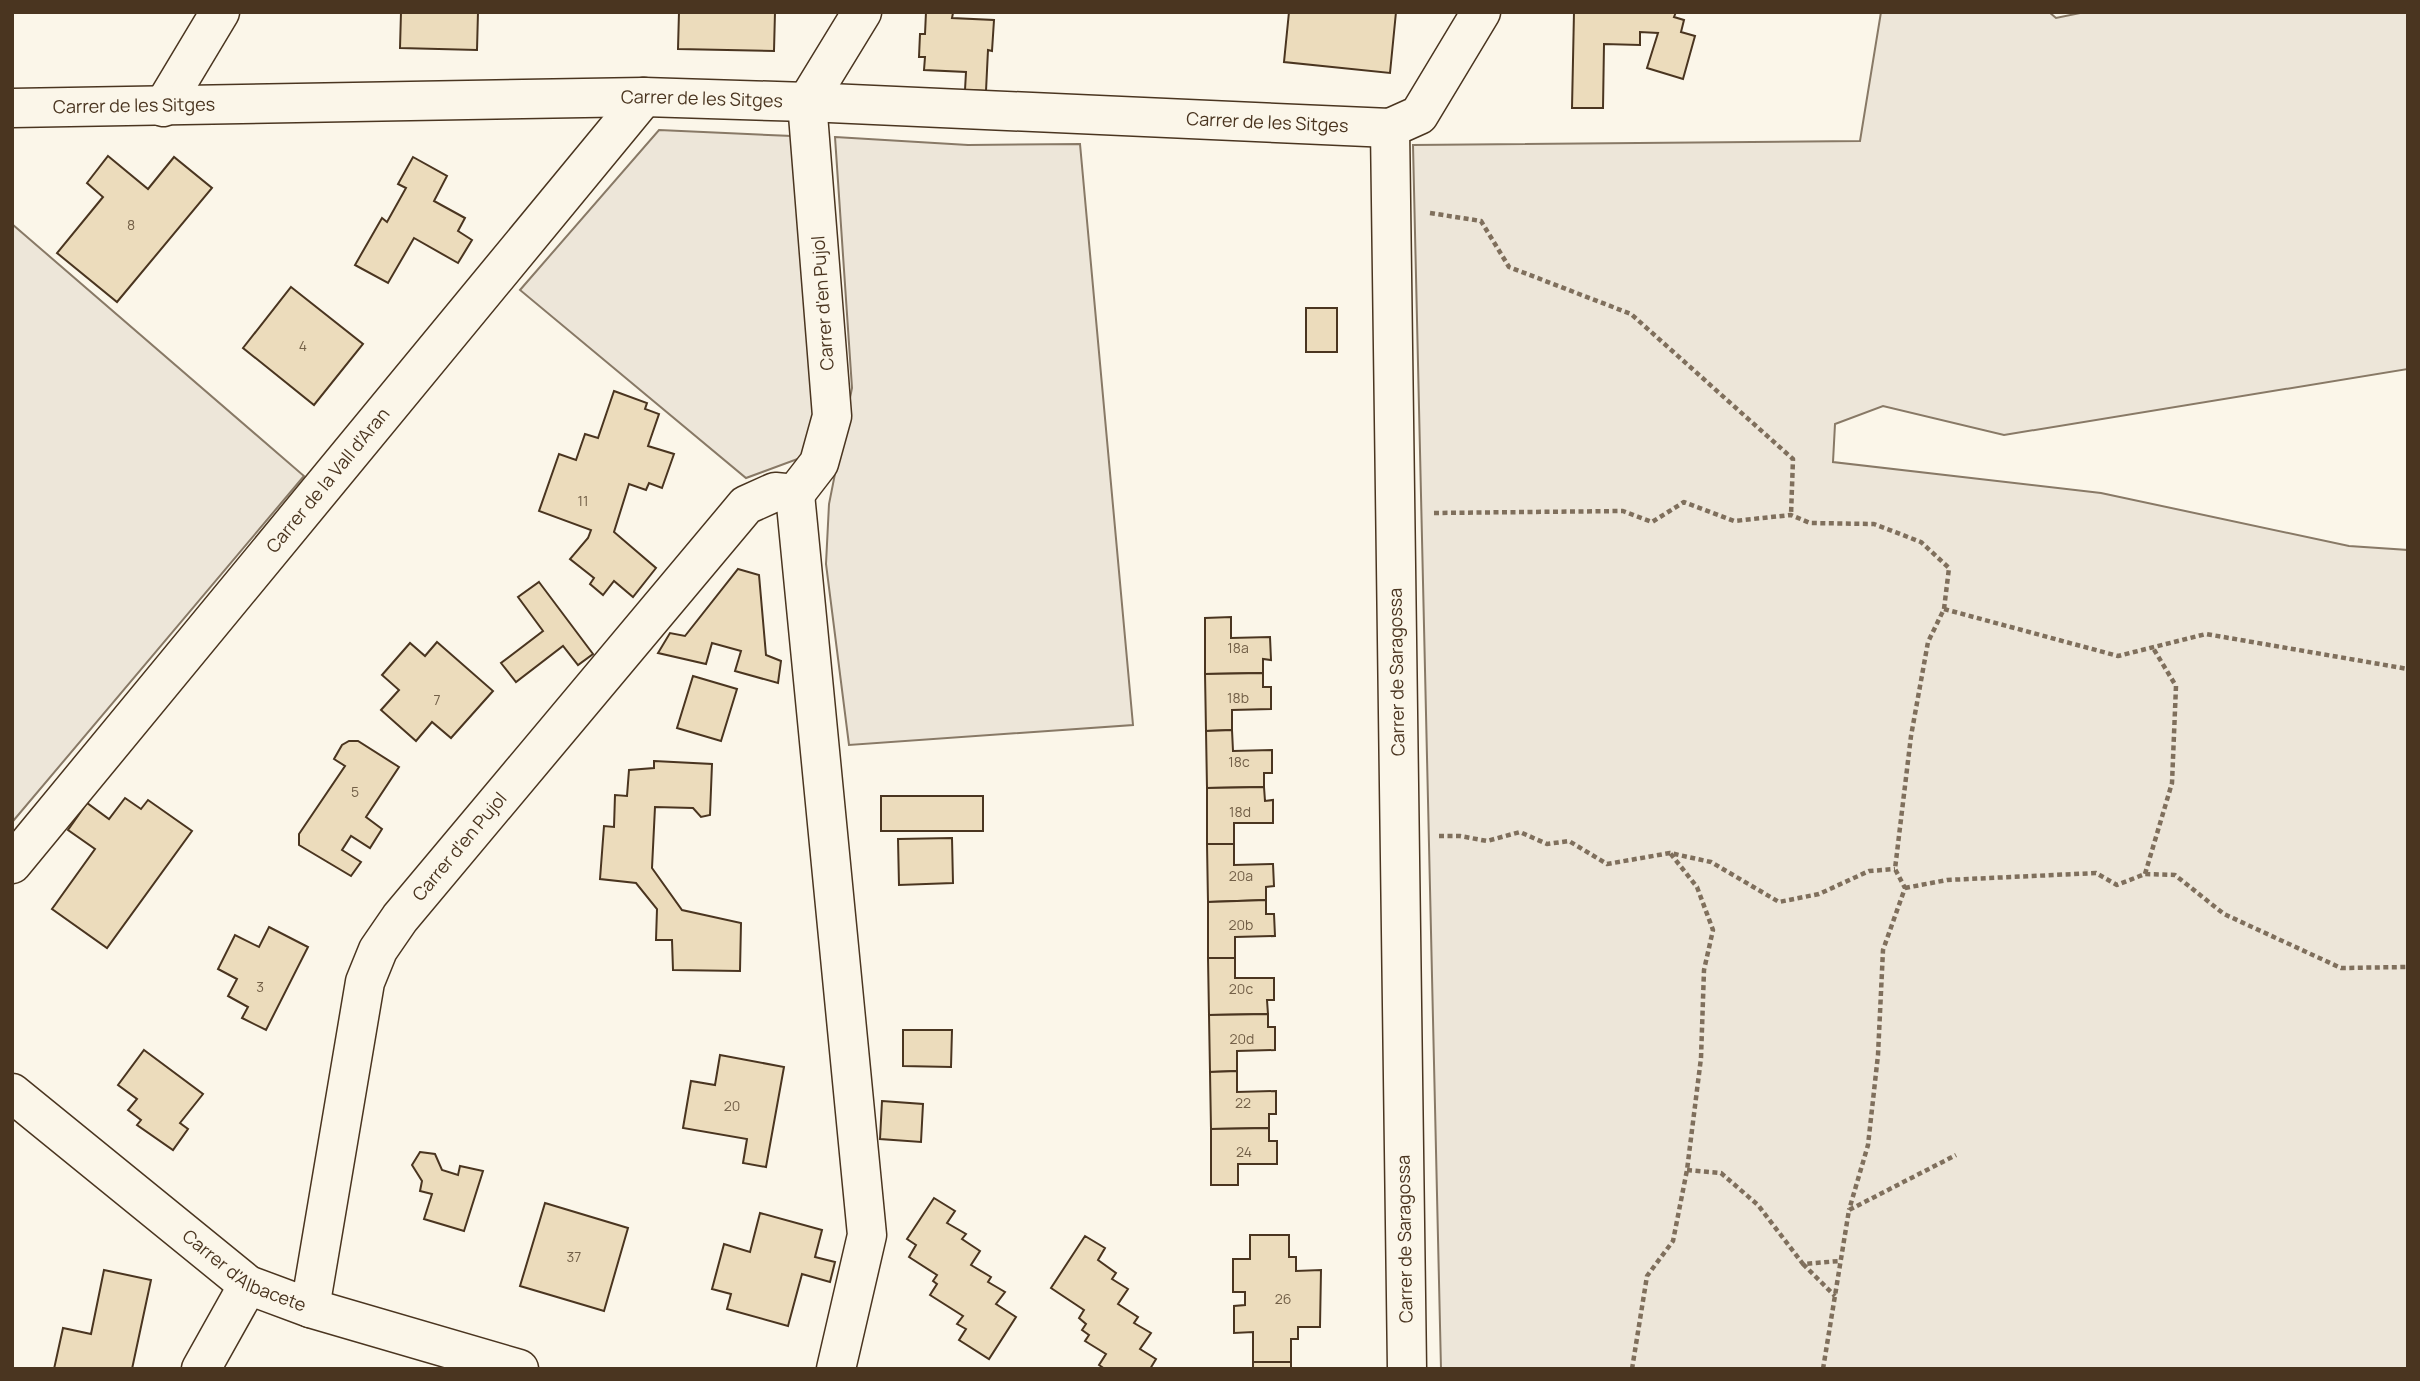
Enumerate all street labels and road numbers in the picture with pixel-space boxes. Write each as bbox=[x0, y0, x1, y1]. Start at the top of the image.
street label: Carrer de les Sitges bbox=[621, 84, 783, 112]
street label: Carrer de les Sitges bbox=[53, 91, 215, 118]
street label: Carrer de les Sitges bbox=[1186, 106, 1349, 137]
street label: Carrer d'en Pujol bbox=[805, 235, 839, 371]
street label: Carrer de la Vall d'Aran bbox=[260, 402, 394, 558]
street label: Carrer de Saragossa bbox=[1383, 588, 1409, 756]
street label: Carrer d'en Pujol bbox=[406, 787, 512, 906]
street label: Carrer de Saragossa bbox=[1391, 1155, 1417, 1323]
street label: Carrer d'Albacete bbox=[178, 1223, 310, 1317]

